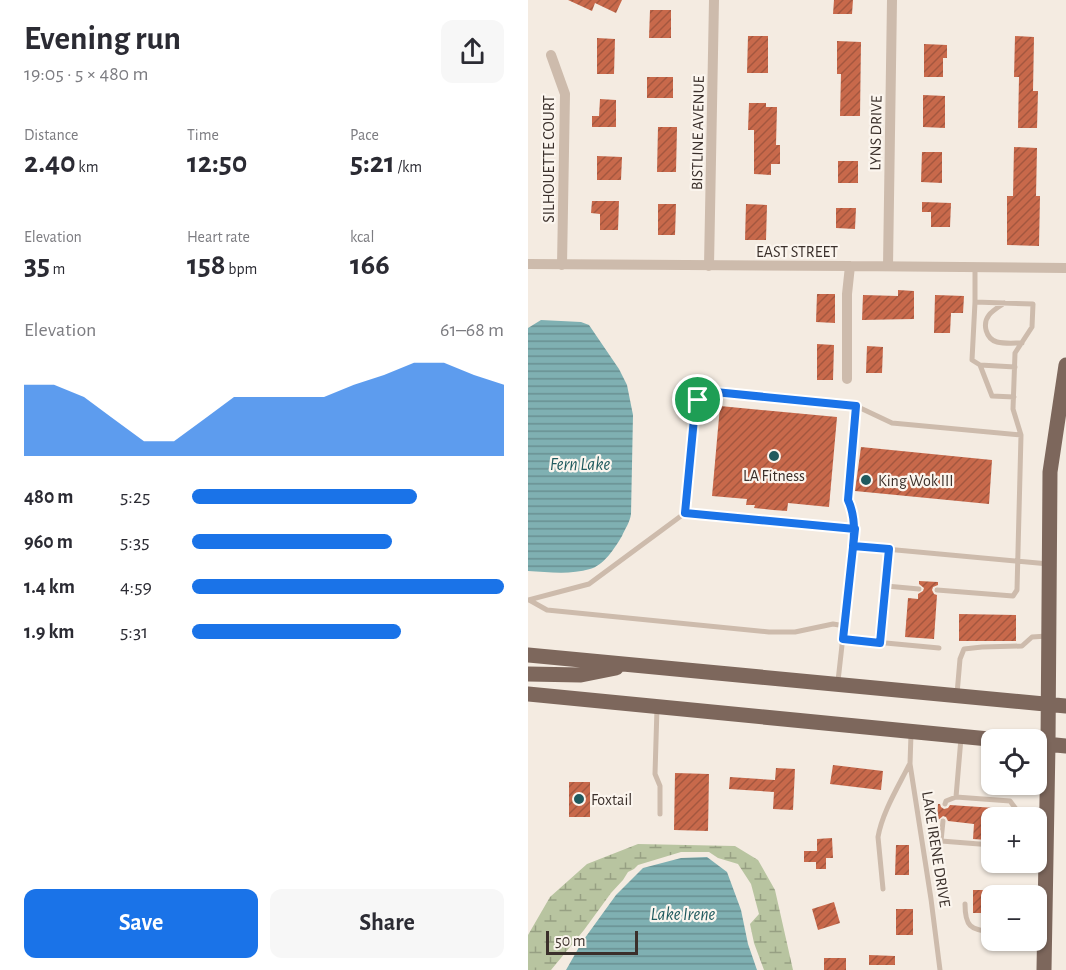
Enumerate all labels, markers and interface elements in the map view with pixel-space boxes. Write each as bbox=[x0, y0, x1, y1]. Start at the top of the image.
button: share bbox=[441, 20, 504, 83]
text: Evening run bbox=[24, 23, 181, 56]
text: 19:05 · 5 × 480 m bbox=[24, 64, 148, 84]
street label: BISTLINE AVENUE bbox=[689, 75, 707, 190]
street label: SILHOUETTE COURT bbox=[541, 95, 557, 223]
street label: LYNS DRIVE bbox=[867, 95, 885, 171]
text: Distance bbox=[24, 127, 78, 143]
text: Time bbox=[187, 127, 219, 143]
text: Pace bbox=[350, 127, 379, 143]
text: 2.40 bbox=[24, 148, 76, 178]
text: 12:50 bbox=[187, 148, 247, 178]
text: 5:21 bbox=[350, 148, 395, 178]
text: km bbox=[76, 159, 98, 175]
text: /km bbox=[395, 159, 422, 175]
text: Elevation bbox=[24, 229, 82, 245]
text: Heart rate bbox=[187, 229, 250, 245]
text: kcal bbox=[350, 229, 374, 245]
street label: EAST STREET bbox=[756, 244, 838, 260]
text: 35 bbox=[24, 250, 50, 280]
text: 158 bbox=[187, 250, 226, 280]
text: 166 bbox=[350, 250, 390, 280]
text: m bbox=[50, 261, 65, 277]
text: bpm bbox=[226, 261, 257, 277]
text: Elevation bbox=[24, 320, 96, 340]
text: 61–68 m bbox=[440, 320, 504, 340]
pin bbox=[672, 374, 723, 425]
icon: arrive bbox=[681, 383, 714, 416]
marker: LA Fitness bbox=[767, 449, 781, 463]
water label: Fern Lake bbox=[550, 456, 610, 474]
place label: LA Fitness bbox=[743, 468, 805, 484]
marker: King Wok III bbox=[859, 473, 873, 487]
place label: King Wok III bbox=[878, 473, 954, 489]
text: 480 m bbox=[24, 487, 74, 507]
text: 5:25 bbox=[120, 487, 150, 507]
text: 960 m bbox=[24, 532, 73, 552]
text: 5:35 bbox=[120, 532, 150, 552]
text: 1.4 km bbox=[24, 577, 75, 597]
text: 4:59 bbox=[120, 577, 152, 597]
text: 1.9 km bbox=[24, 622, 75, 642]
text: 5:31 bbox=[120, 622, 148, 642]
map controls bbox=[981, 729, 1047, 951]
button: locate bbox=[981, 729, 1047, 795]
street label: LAKE IRENE DRIVE bbox=[919, 790, 953, 909]
marker: Foxtail bbox=[572, 792, 586, 806]
place label: Foxtail bbox=[591, 792, 632, 808]
button: + bbox=[981, 807, 1047, 873]
button: − bbox=[981, 885, 1047, 951]
button: Save bbox=[24, 889, 258, 958]
button: Share bbox=[270, 889, 504, 958]
water label: Lake Irene bbox=[651, 906, 716, 924]
scale bar bbox=[546, 928, 638, 956]
text: 50 m bbox=[555, 933, 586, 949]

